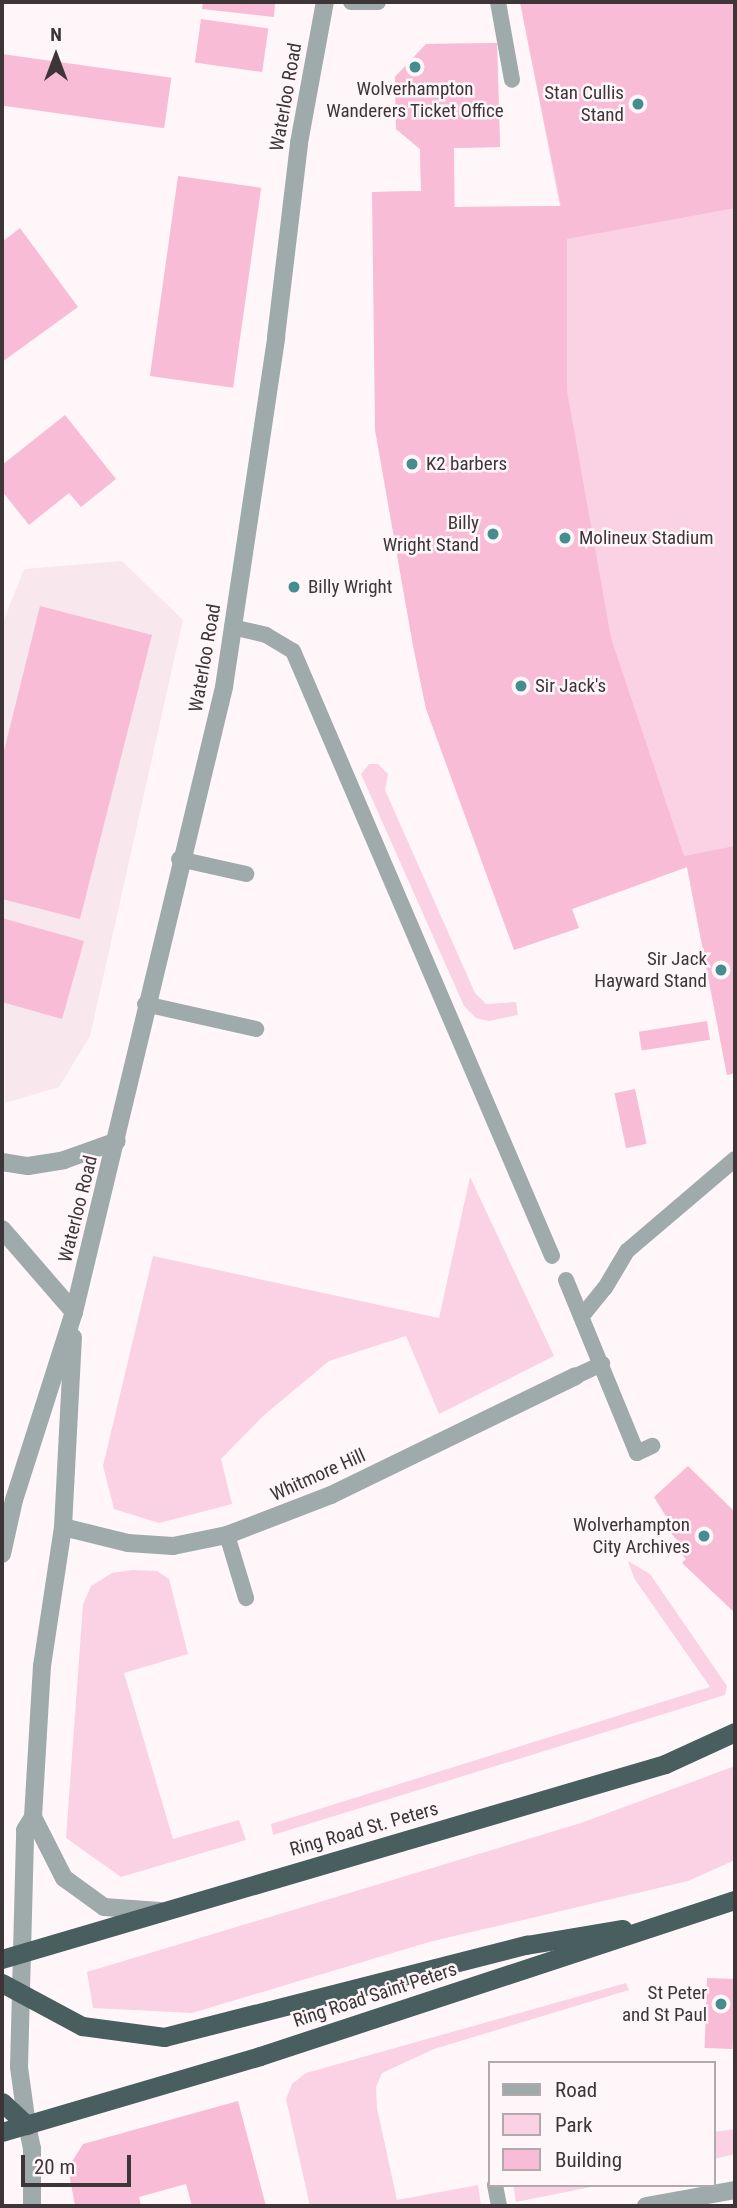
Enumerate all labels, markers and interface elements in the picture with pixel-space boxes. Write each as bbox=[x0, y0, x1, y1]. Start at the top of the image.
north arrow bbox=[21, 21, 91, 91]
text: N bbox=[50, 23, 62, 46]
street label: Waterloo Road bbox=[265, 41, 307, 153]
marker: Wolverhampton Wanderers Ticket Office bbox=[407, 59, 423, 75]
place label: Wolverhampton Wanderers Ticket Office bbox=[326, 78, 504, 122]
place label: Stan Cullis Stand bbox=[544, 82, 624, 126]
marker: Stan Cullis Stand bbox=[630, 96, 646, 112]
place label: K2 barbers bbox=[426, 453, 507, 475]
marker: K2 barbers bbox=[404, 456, 420, 472]
place label: Billy Wright Stand bbox=[383, 512, 479, 556]
marker: Billy Wright Stand bbox=[485, 526, 501, 542]
place label: Molineux Stadium bbox=[579, 527, 713, 549]
marker: Molineux Stadium bbox=[557, 530, 573, 546]
place label: Billy Wright bbox=[308, 576, 392, 598]
marker: Billy Wright bbox=[286, 579, 302, 595]
street label: Waterloo Road bbox=[184, 602, 226, 714]
place label: Sir Jack's bbox=[535, 675, 606, 697]
marker: Sir Jack's bbox=[513, 678, 529, 694]
place label: Sir Jack Hayward Stand bbox=[594, 948, 707, 992]
marker: Sir Jack Hayward Stand bbox=[713, 962, 729, 978]
street label: Waterloo Road bbox=[54, 1153, 102, 1265]
street label: Whitmore Hill bbox=[267, 1444, 369, 1506]
place label: Wolverhampton City Archives bbox=[573, 1514, 690, 1558]
marker: Wolverhampton City Archives bbox=[696, 1528, 712, 1544]
street label: Ring Road St. Peters bbox=[287, 1797, 441, 1861]
street label: Ring Road Saint Peters bbox=[290, 1958, 460, 2032]
place label: St Peter and St Paul bbox=[622, 1982, 707, 2026]
marker: St Peter and St Paul bbox=[713, 1996, 729, 2012]
legend bbox=[489, 2061, 716, 2187]
text: Road bbox=[555, 2078, 597, 2102]
text: Park bbox=[555, 2113, 592, 2137]
scale bar bbox=[24, 2142, 135, 2186]
text: Building bbox=[555, 2148, 622, 2172]
text: 20 m bbox=[34, 2155, 75, 2179]

